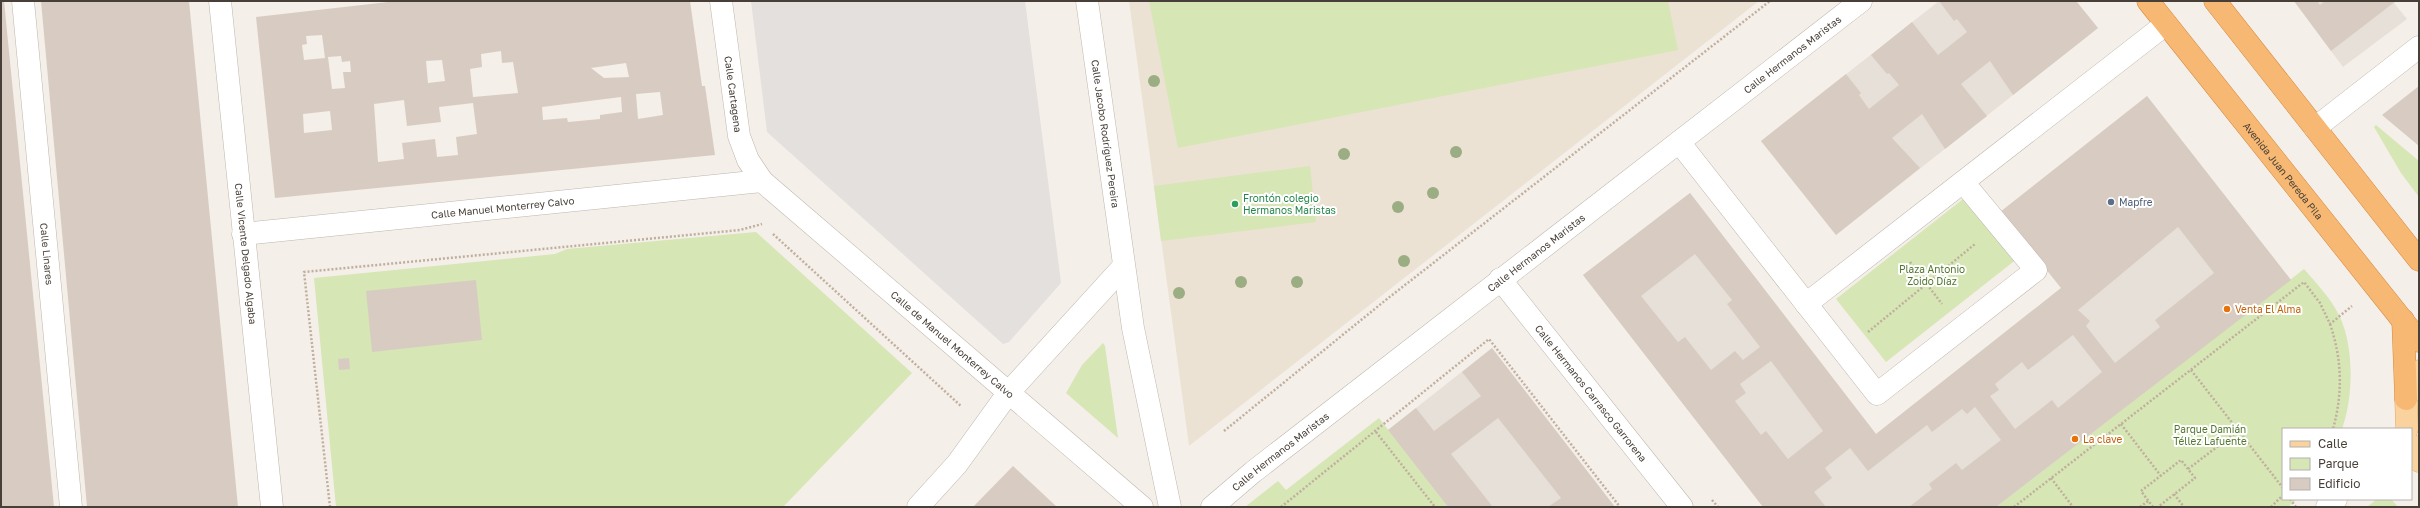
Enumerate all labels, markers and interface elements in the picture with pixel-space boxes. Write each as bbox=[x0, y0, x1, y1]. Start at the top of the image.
street label: Calle Hermanos Maristas bbox=[1741, 13, 1843, 96]
street label: Calle Cartagena bbox=[722, 55, 744, 133]
street label: Calle Jacobo Rodríguez Pereira bbox=[1089, 59, 1122, 209]
street label: Avenida Juan Pereda Pila bbox=[2241, 120, 2326, 222]
street label: Calle Vicente Delgado Algaba bbox=[233, 183, 259, 325]
place label: Frontón colegio Hermanos Maristas bbox=[1243, 192, 1336, 216]
street label: Calle Manuel Monterrey Calvo bbox=[430, 194, 575, 221]
place label: Mapfre bbox=[2119, 196, 2153, 208]
marker: Mapfre bbox=[2106, 197, 2116, 207]
marker: Frontón colegio Hermanos Maristas bbox=[1230, 199, 1240, 209]
street label: Calle Hermanos Maristas bbox=[1485, 211, 1587, 294]
street label: Calle Linares bbox=[38, 222, 56, 285]
park label: Plaza Antonio Zoido Díaz bbox=[1899, 263, 1965, 287]
street label: Calle de Manuel Monterrey Calvo bbox=[888, 288, 1016, 400]
place label: Venta El Alma bbox=[2235, 303, 2301, 315]
marker: Venta El Alma bbox=[2222, 304, 2232, 314]
street label: Calle Hermanos Carrasco Garrorena bbox=[1533, 322, 1649, 464]
street label: Calle Hermanos Maristas bbox=[1229, 410, 1331, 493]
park label: Parque Damián Téllez Lafuente bbox=[2173, 423, 2247, 447]
legend bbox=[2282, 428, 2412, 500]
place label: La clave bbox=[2083, 433, 2122, 445]
marker: La clave bbox=[2070, 434, 2080, 444]
text: Calle bbox=[2318, 436, 2348, 451]
text: Parque bbox=[2318, 456, 2359, 471]
text: Edificio bbox=[2318, 476, 2360, 491]

